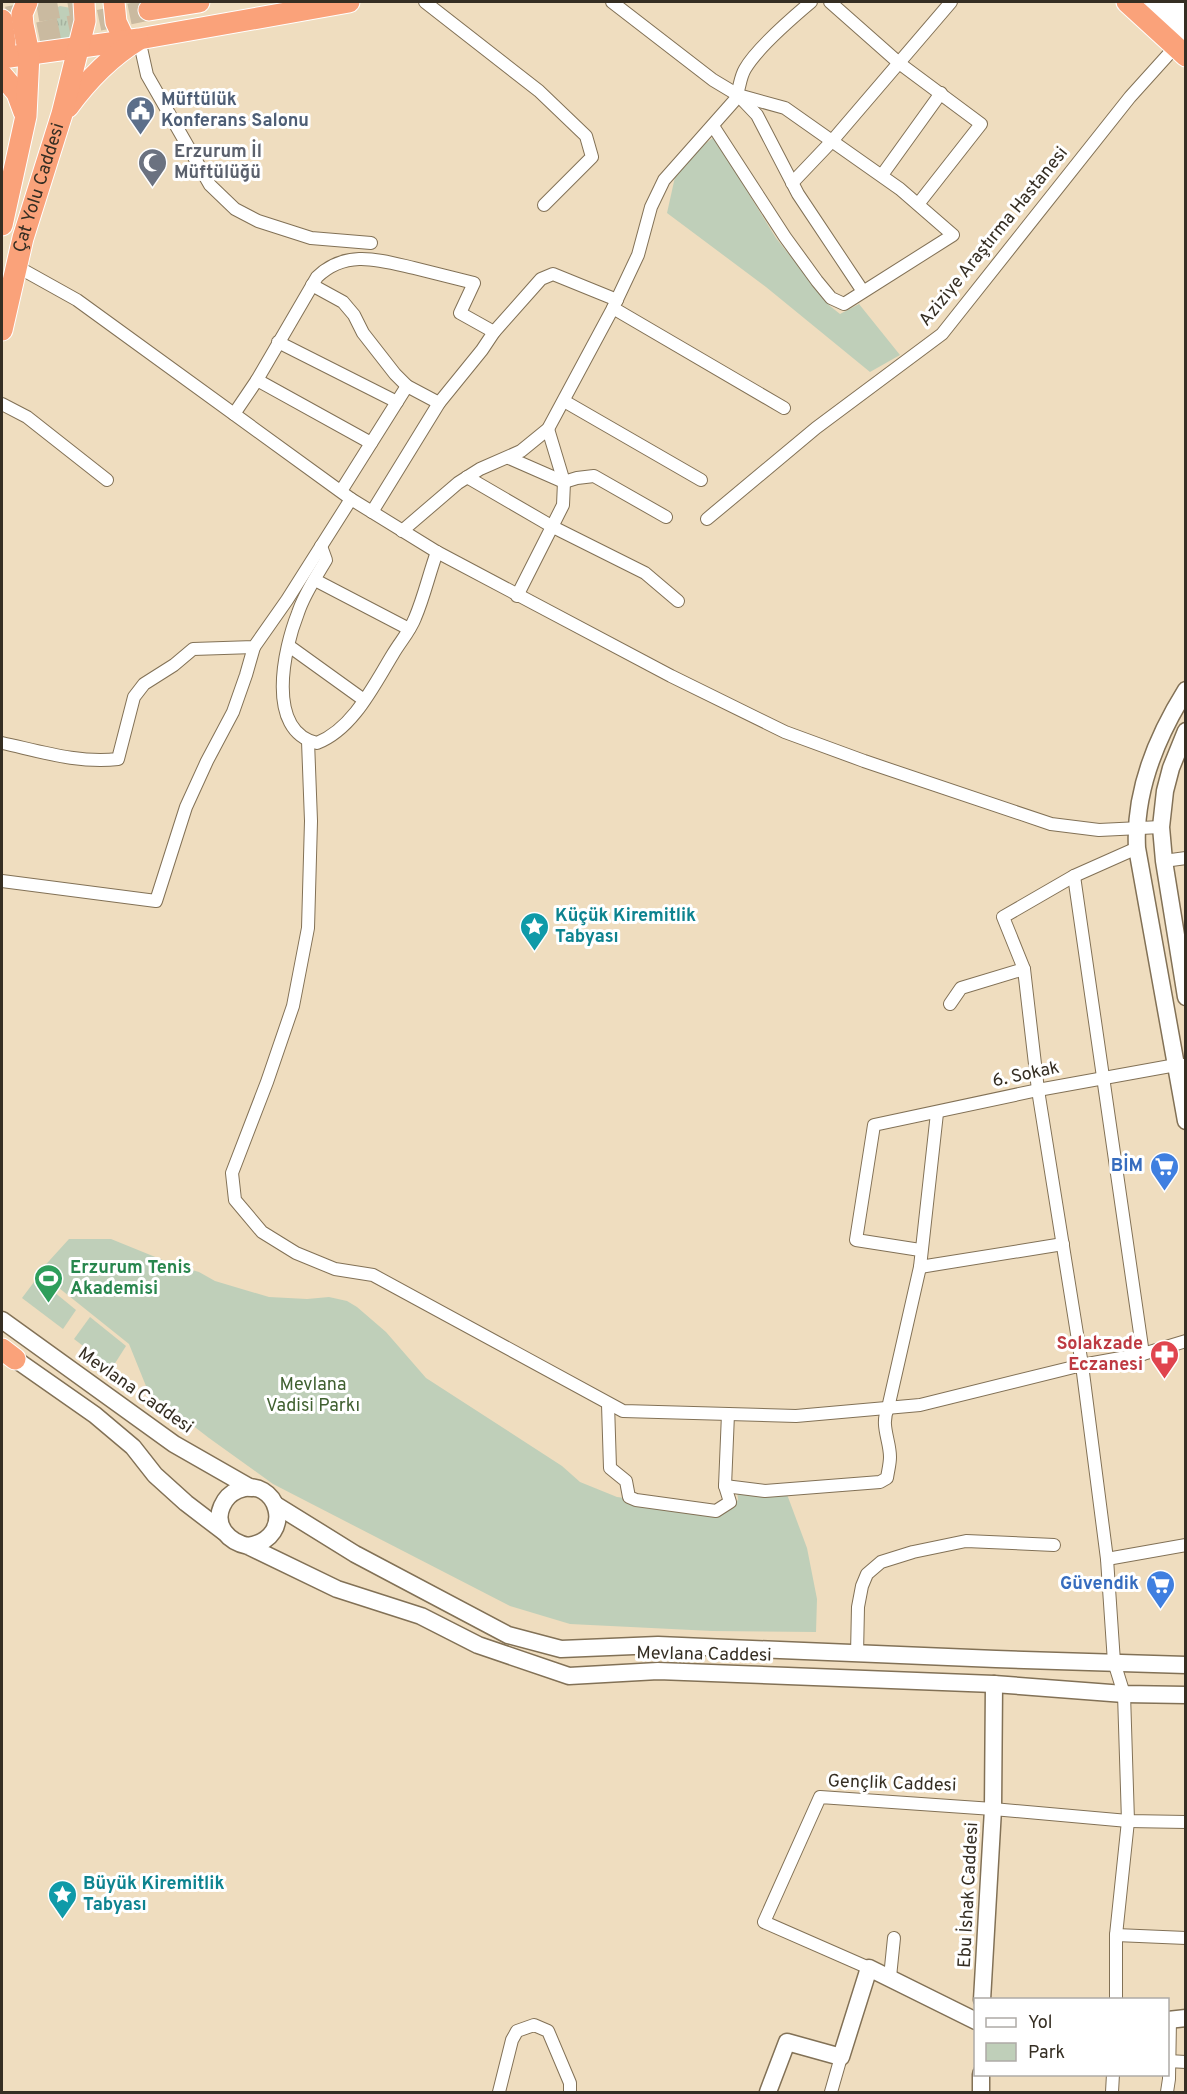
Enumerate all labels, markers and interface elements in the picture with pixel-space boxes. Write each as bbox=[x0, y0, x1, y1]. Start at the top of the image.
place label: Müftülük Konferans Salonu bbox=[161, 89, 309, 133]
public building icon: Müftülük Konferans Salonu bbox=[124, 94, 156, 136]
street label: Çat Yolu Caddesi bbox=[9, 120, 70, 255]
place label: Erzurum İl Müftülüğü bbox=[174, 139, 262, 185]
street label: Aziziye Araştırma Hastanesi bbox=[914, 143, 1074, 331]
mosque icon: Erzurum İl Müftülüğü bbox=[137, 146, 169, 188]
place label: Küçük Kiremitlik Tabyası bbox=[555, 905, 696, 949]
place icon: Küçük Kiremitlik Tabyası bbox=[518, 910, 550, 952]
street label: 6. Sokak bbox=[991, 1057, 1061, 1093]
supermarket icon: BİM bbox=[1148, 1150, 1180, 1192]
place label: BİM bbox=[1111, 1153, 1143, 1178]
place label: Erzurum Tenis Akademisi bbox=[70, 1257, 191, 1301]
sports icon: Erzurum Tenis Akademisi bbox=[33, 1262, 65, 1304]
place label: Solakzade Eczanesi bbox=[1056, 1333, 1143, 1377]
pharmacy icon: Solakzade Eczanesi bbox=[1148, 1338, 1180, 1380]
street label: Mevlana Caddesi bbox=[73, 1343, 197, 1439]
park label: Mevlana Vadisi Parkı bbox=[266, 1374, 360, 1418]
supermarket icon: Güvendik bbox=[1144, 1568, 1176, 1610]
place label: Güvendik bbox=[1060, 1573, 1139, 1596]
street label: Mevlana Caddesi bbox=[636, 1642, 772, 1668]
street label: Gençlik Caddesi bbox=[827, 1770, 957, 1798]
street label: Ebu İshak Caddesi bbox=[952, 1821, 984, 1969]
place label: Büyük Kiremitlik Tabyası bbox=[83, 1873, 224, 1917]
place icon: Büyük Kiremitlik Tabyası bbox=[46, 1878, 78, 1920]
legend bbox=[974, 1998, 1169, 2076]
text: Yol bbox=[1028, 2012, 1053, 2035]
text: Park bbox=[1028, 2042, 1065, 2065]

